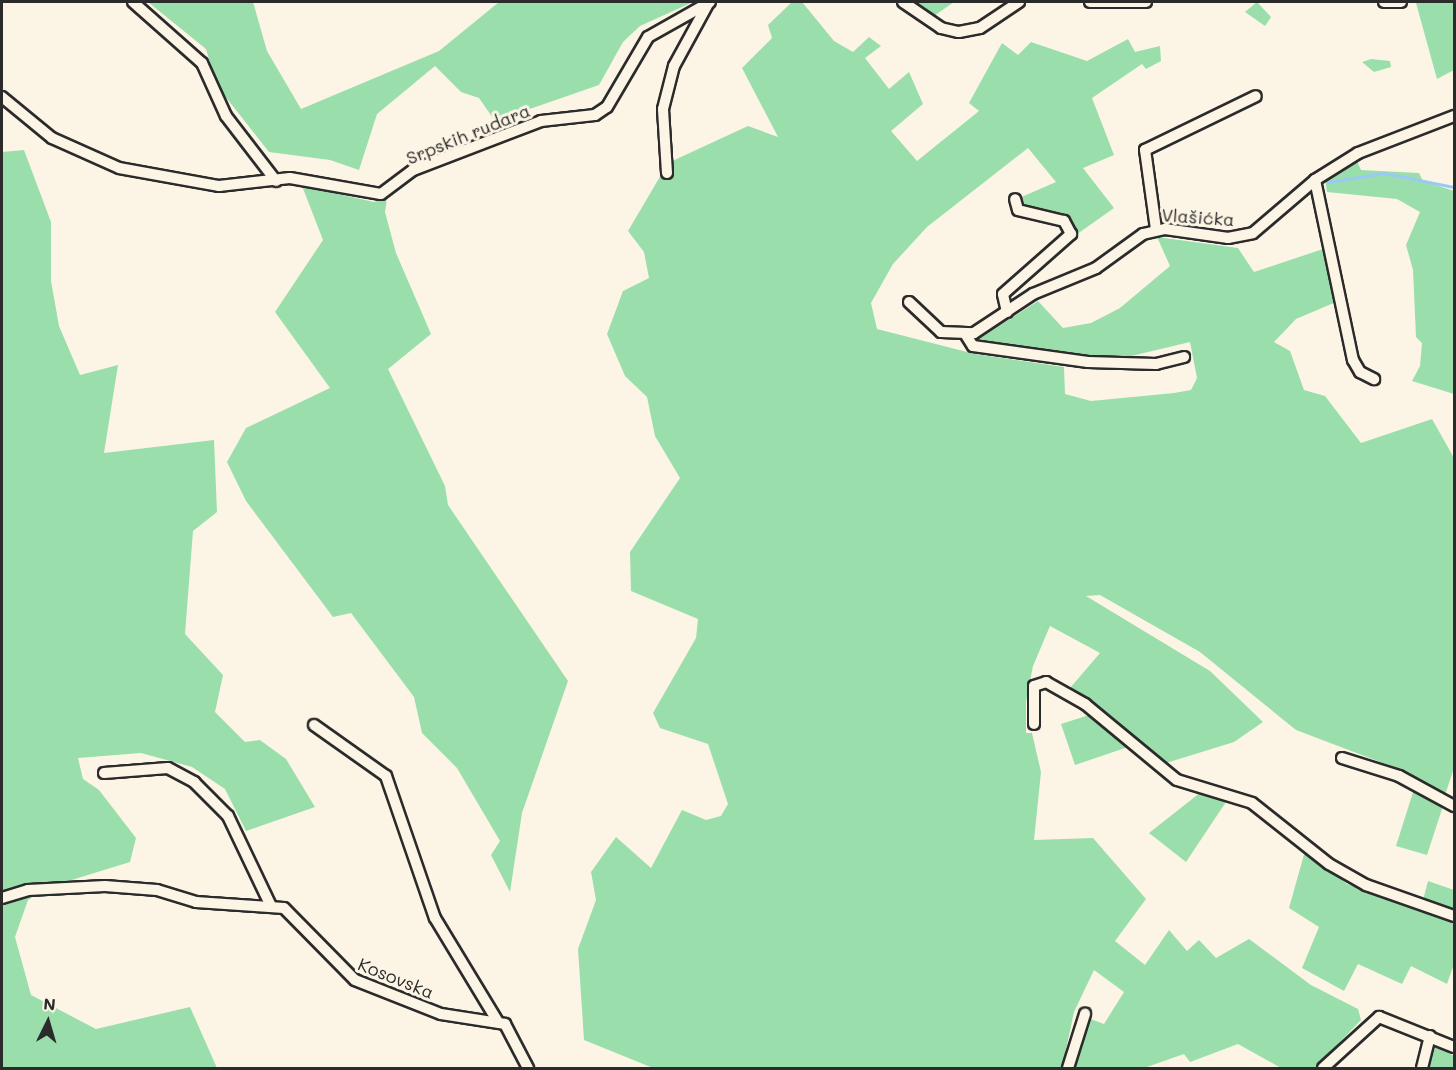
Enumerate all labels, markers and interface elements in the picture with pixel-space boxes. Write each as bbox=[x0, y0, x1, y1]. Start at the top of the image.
street label: Srpskih rudara bbox=[403, 99, 533, 169]
street label: Vlašićka bbox=[1161, 204, 1235, 230]
street label: Kosovska bbox=[355, 953, 437, 1003]
north arrow bbox=[18, 992, 78, 1052]
text: N bbox=[43, 993, 57, 1015]

